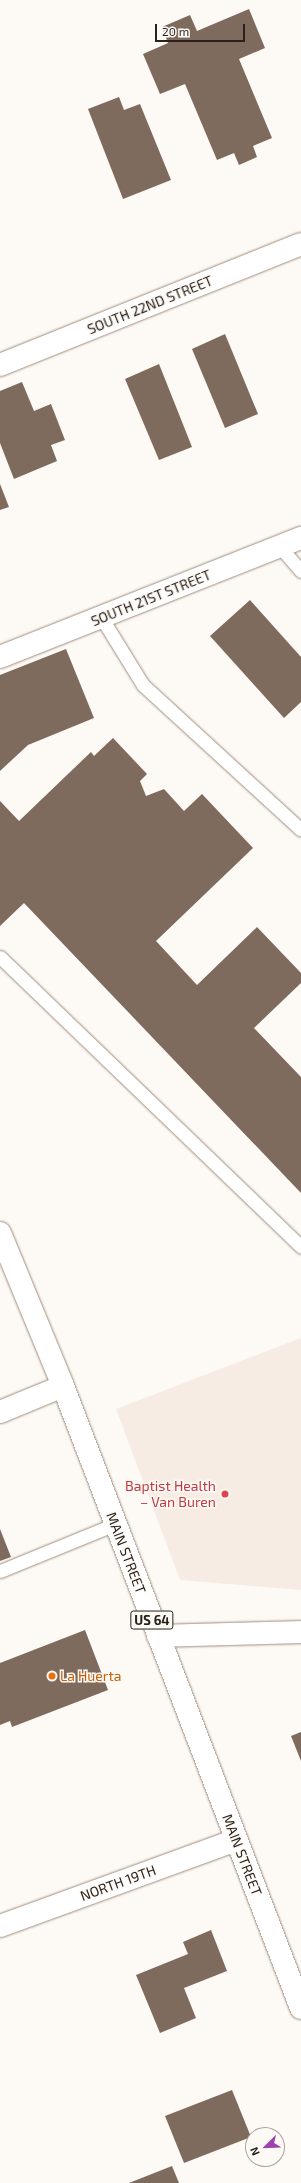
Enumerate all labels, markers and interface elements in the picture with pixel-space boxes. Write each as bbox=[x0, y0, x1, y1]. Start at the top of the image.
scale bar bbox=[157, 16, 247, 42]
text: 20 m bbox=[162, 24, 189, 38]
street label: SOUTH 22ND STREET bbox=[85, 272, 215, 338]
street label: SOUTH 21ST STREET bbox=[88, 566, 214, 630]
place label: Baptist Health – Van Buren bbox=[125, 1478, 216, 1510]
marker: Baptist Health – Van Buren bbox=[219, 1488, 231, 1500]
street label: MAIN STREET bbox=[103, 1510, 149, 1596]
road number: US 64 bbox=[130, 1609, 174, 1631]
place label: La Huerta bbox=[60, 1668, 121, 1684]
marker: La Huerta bbox=[47, 1671, 57, 1681]
street label: MAIN STREET bbox=[219, 1812, 265, 1898]
street label: NORTH 19TH bbox=[78, 1862, 158, 1904]
north arrow bbox=[245, 2127, 285, 2167]
text: N bbox=[247, 2145, 262, 2158]

